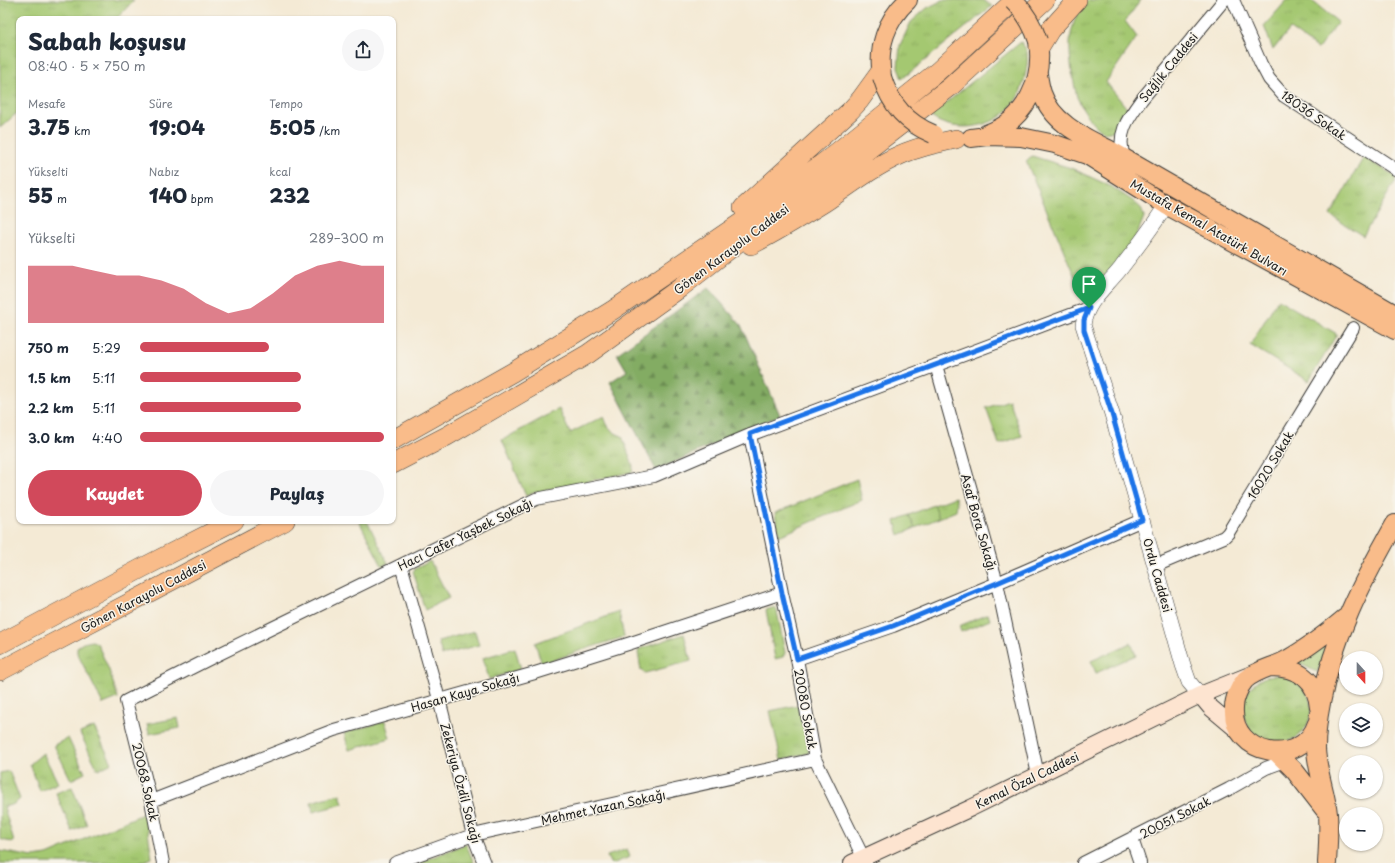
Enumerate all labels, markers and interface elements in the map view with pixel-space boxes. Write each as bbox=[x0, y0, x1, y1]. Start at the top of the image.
text: Sabah koşusu bbox=[28, 24, 187, 57]
street label: Sağlık Caddesi bbox=[1134, 28, 1202, 106]
button: share bbox=[342, 29, 384, 71]
text: 08:40 · 5 × 750 m bbox=[28, 56, 146, 75]
street label: 18036 Sokak bbox=[1278, 86, 1350, 144]
text: Mesafe bbox=[28, 95, 66, 112]
text: Süre bbox=[149, 95, 173, 112]
text: Tempo bbox=[269, 95, 303, 112]
text: 3.75 bbox=[28, 112, 70, 142]
text: 19:04 bbox=[149, 112, 205, 142]
text: 5:05 bbox=[269, 112, 316, 142]
text: km bbox=[70, 122, 90, 139]
text: /km bbox=[316, 122, 340, 139]
text: Yükselti bbox=[28, 163, 68, 180]
text: Nabız bbox=[149, 163, 179, 180]
text: kcal bbox=[269, 163, 291, 180]
street label: Mustafa Kemal Atatürk Bulvarı bbox=[1127, 174, 1291, 280]
text: 55 bbox=[28, 180, 53, 210]
text: 140 bbox=[149, 180, 187, 210]
text: 232 bbox=[269, 180, 310, 210]
text: m bbox=[53, 190, 67, 207]
text: bpm bbox=[187, 190, 214, 207]
street label: Gönen Karayolu Caddesi bbox=[670, 199, 793, 298]
text: Yükselti bbox=[28, 228, 76, 247]
text: 289–300 m bbox=[309, 228, 384, 247]
pin bbox=[1072, 267, 1106, 308]
icon: arrive bbox=[1078, 273, 1100, 295]
text: 750 m bbox=[28, 338, 69, 357]
text: 5:29 bbox=[92, 338, 121, 357]
text: 1.5 km bbox=[28, 368, 71, 387]
text: 5:11 bbox=[92, 368, 115, 387]
text: 2.2 km bbox=[28, 398, 74, 417]
text: 5:11 bbox=[92, 398, 115, 417]
street label: 16020 Sokak bbox=[1242, 427, 1298, 503]
text: 3.0 km bbox=[28, 428, 75, 447]
text: 4:40 bbox=[92, 428, 122, 447]
button: Kaydet bbox=[28, 470, 202, 516]
button: Paylaş bbox=[210, 470, 384, 516]
street label: Asaf Bora Sokağı bbox=[957, 471, 1001, 573]
street label: Hacı Cafer Yaşbek Sokağı bbox=[394, 493, 536, 575]
street label: Ordu Caddesi bbox=[1139, 536, 1177, 615]
street label: Gönen Karayolu Caddesi bbox=[77, 555, 209, 637]
north arrow bbox=[1339, 651, 1383, 695]
map controls bbox=[1339, 651, 1383, 851]
street label: 20080 Sokak bbox=[790, 667, 822, 751]
street label: Hasan Kaya Sokağı bbox=[409, 668, 521, 716]
button: layers bbox=[1339, 703, 1383, 747]
street label: Zekeriya Özdil Sokağı bbox=[436, 721, 486, 845]
street label: 20068 Sokak bbox=[128, 741, 164, 823]
street label: Kemal Özal Caddesi bbox=[972, 747, 1082, 813]
button: + bbox=[1339, 755, 1383, 799]
street label: Mehmet Yazan Sokağı bbox=[539, 785, 667, 829]
street label: 20051 Sokak bbox=[1136, 791, 1214, 843]
button: − bbox=[1339, 807, 1383, 851]

